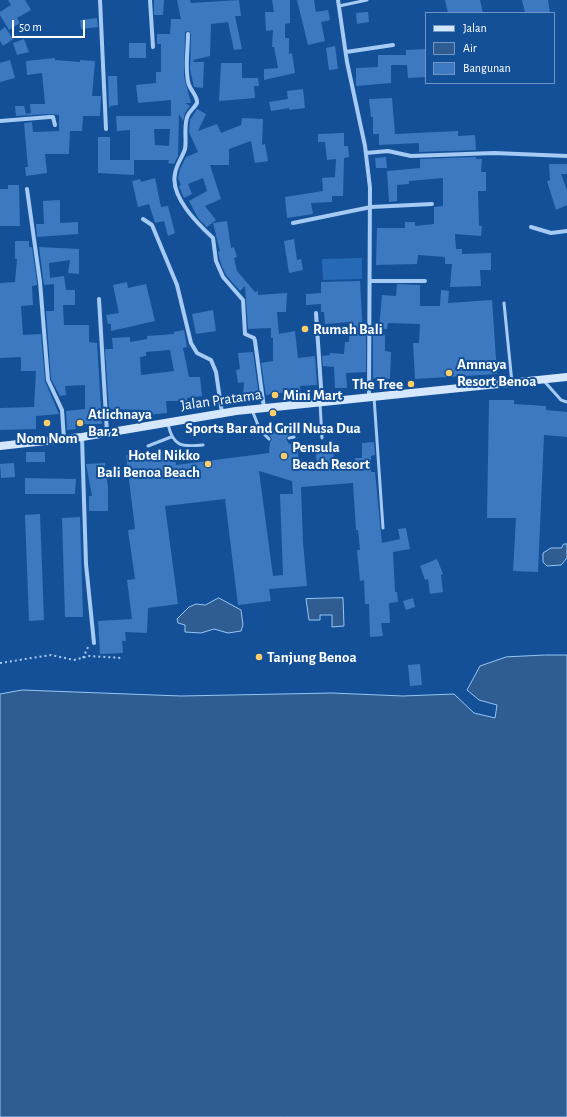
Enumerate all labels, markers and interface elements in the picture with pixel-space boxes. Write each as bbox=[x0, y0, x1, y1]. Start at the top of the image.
scale bar bbox=[14, 12, 87, 38]
legend bbox=[425, 12, 555, 84]
text: 50 m bbox=[19, 21, 42, 33]
text: Jalan bbox=[463, 22, 487, 34]
text: Air bbox=[463, 42, 477, 54]
text: Bangunan bbox=[463, 62, 511, 74]
place label: Rumah Bali bbox=[313, 320, 383, 338]
marker: Rumah Bali bbox=[300, 324, 310, 334]
place label: Amnaya Resort Benoa bbox=[457, 355, 536, 390]
marker: Amnaya Resort Benoa bbox=[444, 368, 454, 378]
place label: The Tree bbox=[352, 375, 403, 393]
marker: The Tree bbox=[406, 379, 416, 389]
street label: Jalan Pratama bbox=[179, 385, 263, 415]
place label: Mini Mart bbox=[283, 386, 342, 404]
marker: Mini Mart bbox=[270, 390, 280, 400]
place label: Atlichnaya Bar 2 bbox=[88, 405, 152, 440]
marker: Sports Bar and Grill Nusa Dua bbox=[268, 408, 278, 418]
marker: Nom Nom bbox=[42, 418, 52, 428]
marker: Atlichnaya Bar 2 bbox=[75, 418, 85, 428]
place label: Sports Bar and Grill Nusa Dua bbox=[185, 419, 361, 437]
place label: Nom Nom bbox=[16, 429, 78, 447]
place label: Pensula Beach Resort bbox=[292, 438, 370, 473]
place label: Hotel Nikko Bali Benoa Beach bbox=[97, 446, 200, 481]
marker: Pensula Beach Resort bbox=[279, 451, 289, 461]
marker: Hotel Nikko Bali Benoa Beach bbox=[203, 459, 213, 469]
place label: Tanjung Benoa bbox=[267, 648, 357, 666]
marker: Tanjung Benoa bbox=[254, 652, 264, 662]

